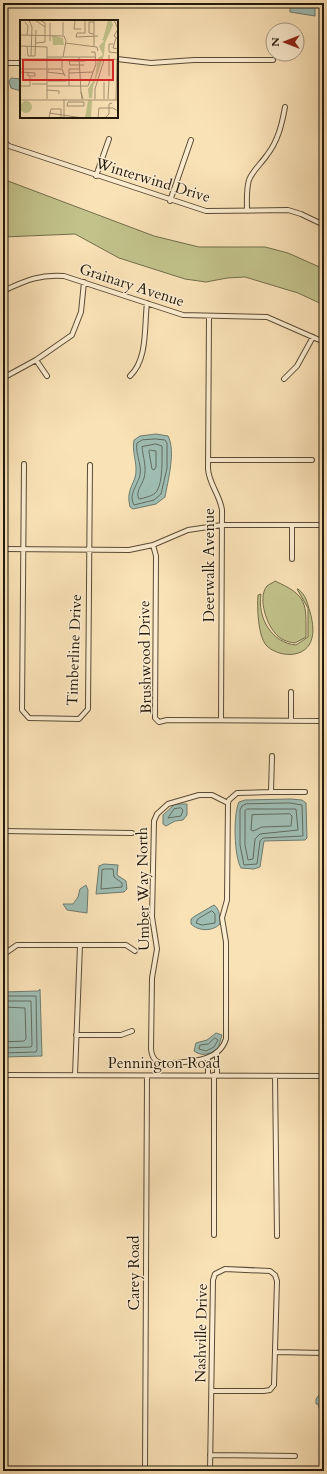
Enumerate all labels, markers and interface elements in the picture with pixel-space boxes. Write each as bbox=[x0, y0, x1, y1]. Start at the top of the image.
inset map bbox=[20, 20, 118, 118]
north arrow bbox=[265, 22, 305, 62]
text: N bbox=[268, 37, 283, 47]
street label: Winterwind Drive bbox=[92, 153, 213, 207]
street label: Grainary Avenue bbox=[77, 259, 187, 311]
street label: Deerwalk Avenue bbox=[199, 508, 219, 622]
street label: Timberline Drive bbox=[62, 594, 86, 706]
street label: Brushwood Drive bbox=[134, 600, 156, 714]
street label: Umber Way North bbox=[132, 826, 154, 951]
street label: Pennington Road bbox=[108, 1053, 220, 1073]
street label: Carey Road bbox=[124, 1235, 144, 1311]
street label: Nashville Drive bbox=[190, 1283, 212, 1383]

